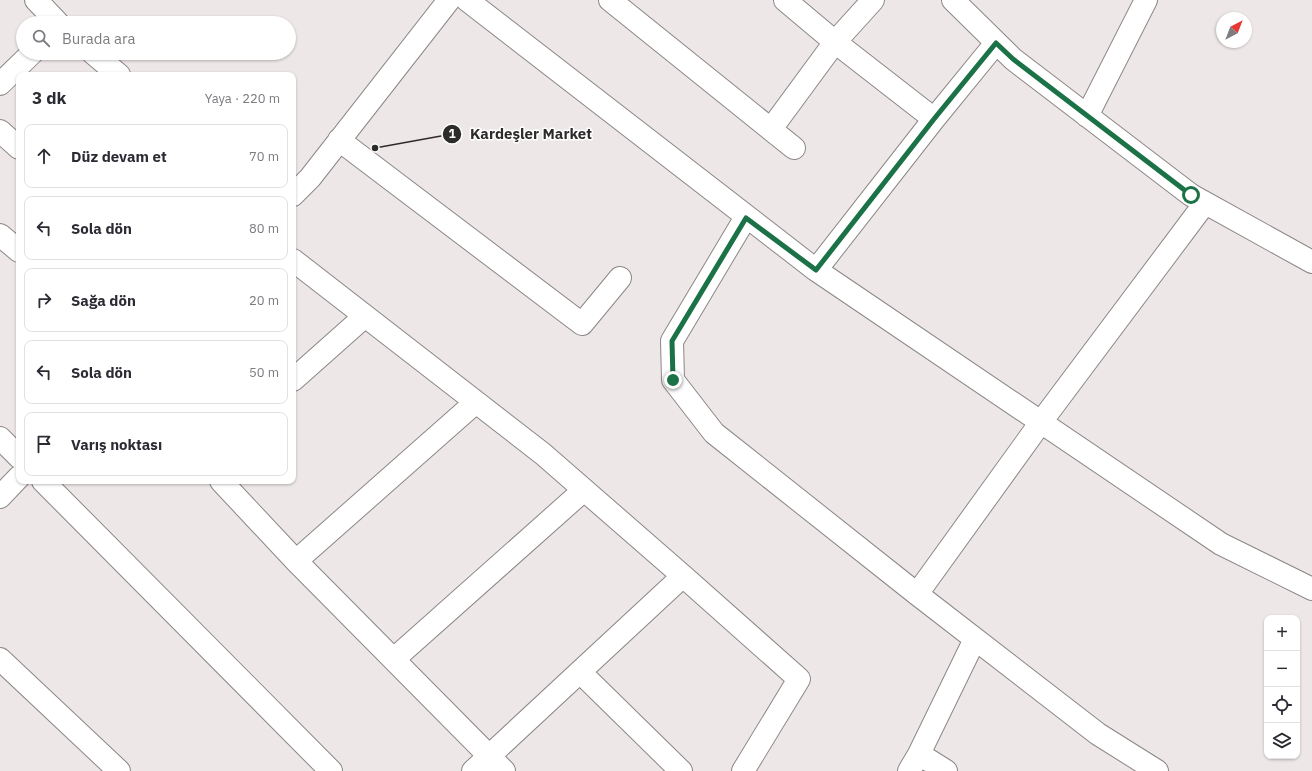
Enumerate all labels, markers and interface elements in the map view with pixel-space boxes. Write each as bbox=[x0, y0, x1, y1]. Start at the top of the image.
north arrow bbox=[1216, 12, 1252, 48]
search box bbox=[16, 16, 296, 60]
icon: search bbox=[30, 27, 52, 49]
text: Burada ara bbox=[62, 29, 136, 48]
text: 3 dk bbox=[32, 87, 66, 109]
text: Yaya · 220 m bbox=[205, 90, 280, 107]
callout: Kardeşler Market bbox=[442, 120, 600, 147]
text: Kardeşler Market bbox=[470, 124, 592, 143]
text: 1 bbox=[448, 126, 456, 141]
icon: ahead bbox=[33, 145, 55, 167]
text: Düz devam et bbox=[71, 147, 167, 166]
text: 70 m bbox=[249, 148, 279, 165]
route start bbox=[1182, 186, 1200, 204]
icon: left bbox=[33, 217, 55, 239]
text: Sola dön bbox=[71, 219, 132, 238]
text: 80 m bbox=[249, 220, 279, 237]
icon: right bbox=[33, 289, 55, 311]
text: Sağa dön bbox=[71, 291, 136, 310]
text: 20 m bbox=[249, 292, 279, 309]
icon: left bbox=[33, 361, 55, 383]
text: Sola dön bbox=[71, 363, 132, 382]
text: 50 m bbox=[249, 364, 279, 381]
route end bbox=[664, 371, 682, 389]
icon: arrive bbox=[33, 433, 55, 455]
text: Varış noktası bbox=[71, 435, 162, 454]
map controls bbox=[1264, 615, 1300, 759]
button: + bbox=[1264, 615, 1300, 651]
button: − bbox=[1264, 651, 1300, 687]
button: locate bbox=[1264, 687, 1300, 723]
button: layers bbox=[1264, 723, 1300, 759]

